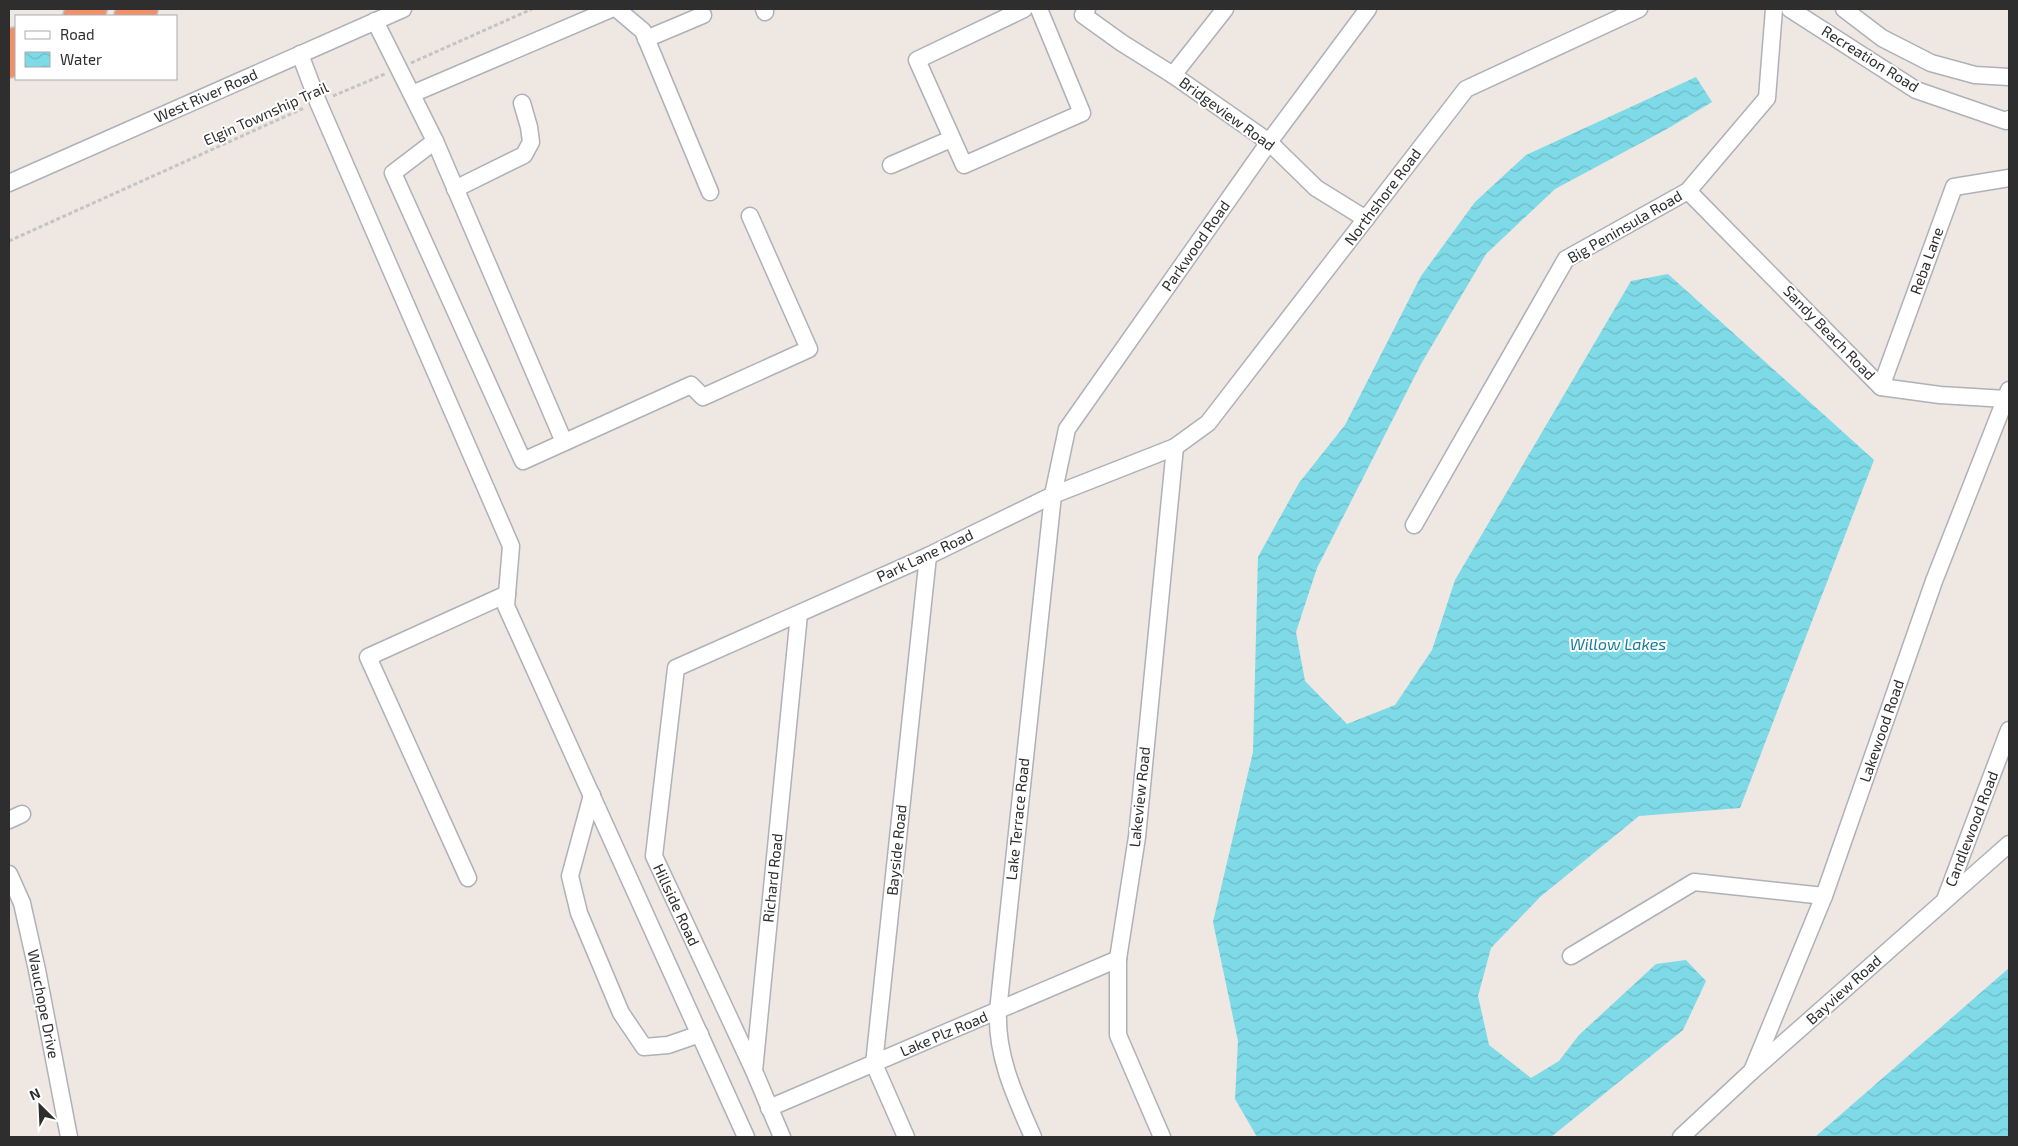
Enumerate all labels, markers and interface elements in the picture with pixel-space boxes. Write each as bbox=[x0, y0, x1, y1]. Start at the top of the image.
legend bbox=[15, 15, 178, 80]
street label: Recreation Road bbox=[1819, 21, 1922, 95]
text: Road bbox=[60, 25, 95, 43]
text: Water bbox=[60, 50, 102, 68]
street label: West River Road bbox=[151, 64, 260, 126]
street label: Bridgeview Road bbox=[1176, 73, 1279, 154]
street label: Elgin Township Trail bbox=[200, 77, 331, 149]
street label: Northshore Road bbox=[1340, 145, 1424, 248]
street label: Big Peninsula Road bbox=[1564, 186, 1685, 266]
street label: Parkwood Road bbox=[1157, 197, 1233, 294]
street label: Reba Lane bbox=[1906, 225, 1947, 297]
street label: Sandy Beach Road bbox=[1780, 281, 1879, 383]
street label: Park Lane Road bbox=[873, 525, 976, 585]
water label: Willow Lakes bbox=[1570, 634, 1666, 653]
street label: Lakewood Road bbox=[1855, 677, 1907, 784]
street label: Lakeview Road bbox=[1125, 746, 1153, 848]
street label: Lake Terrace Road bbox=[1002, 757, 1032, 881]
street label: Candlewood Road bbox=[1941, 768, 2001, 889]
street label: Bayside Road bbox=[882, 804, 910, 896]
street label: Richard Road bbox=[758, 832, 786, 923]
street label: Hillside Road bbox=[650, 861, 704, 948]
street label: Wauchope Drive bbox=[25, 948, 63, 1060]
street label: Bayview Road bbox=[1802, 951, 1885, 1028]
street label: Lake Plz Road bbox=[897, 1007, 990, 1060]
north arrow bbox=[15, 1081, 65, 1131]
text: N bbox=[26, 1084, 43, 1103]

